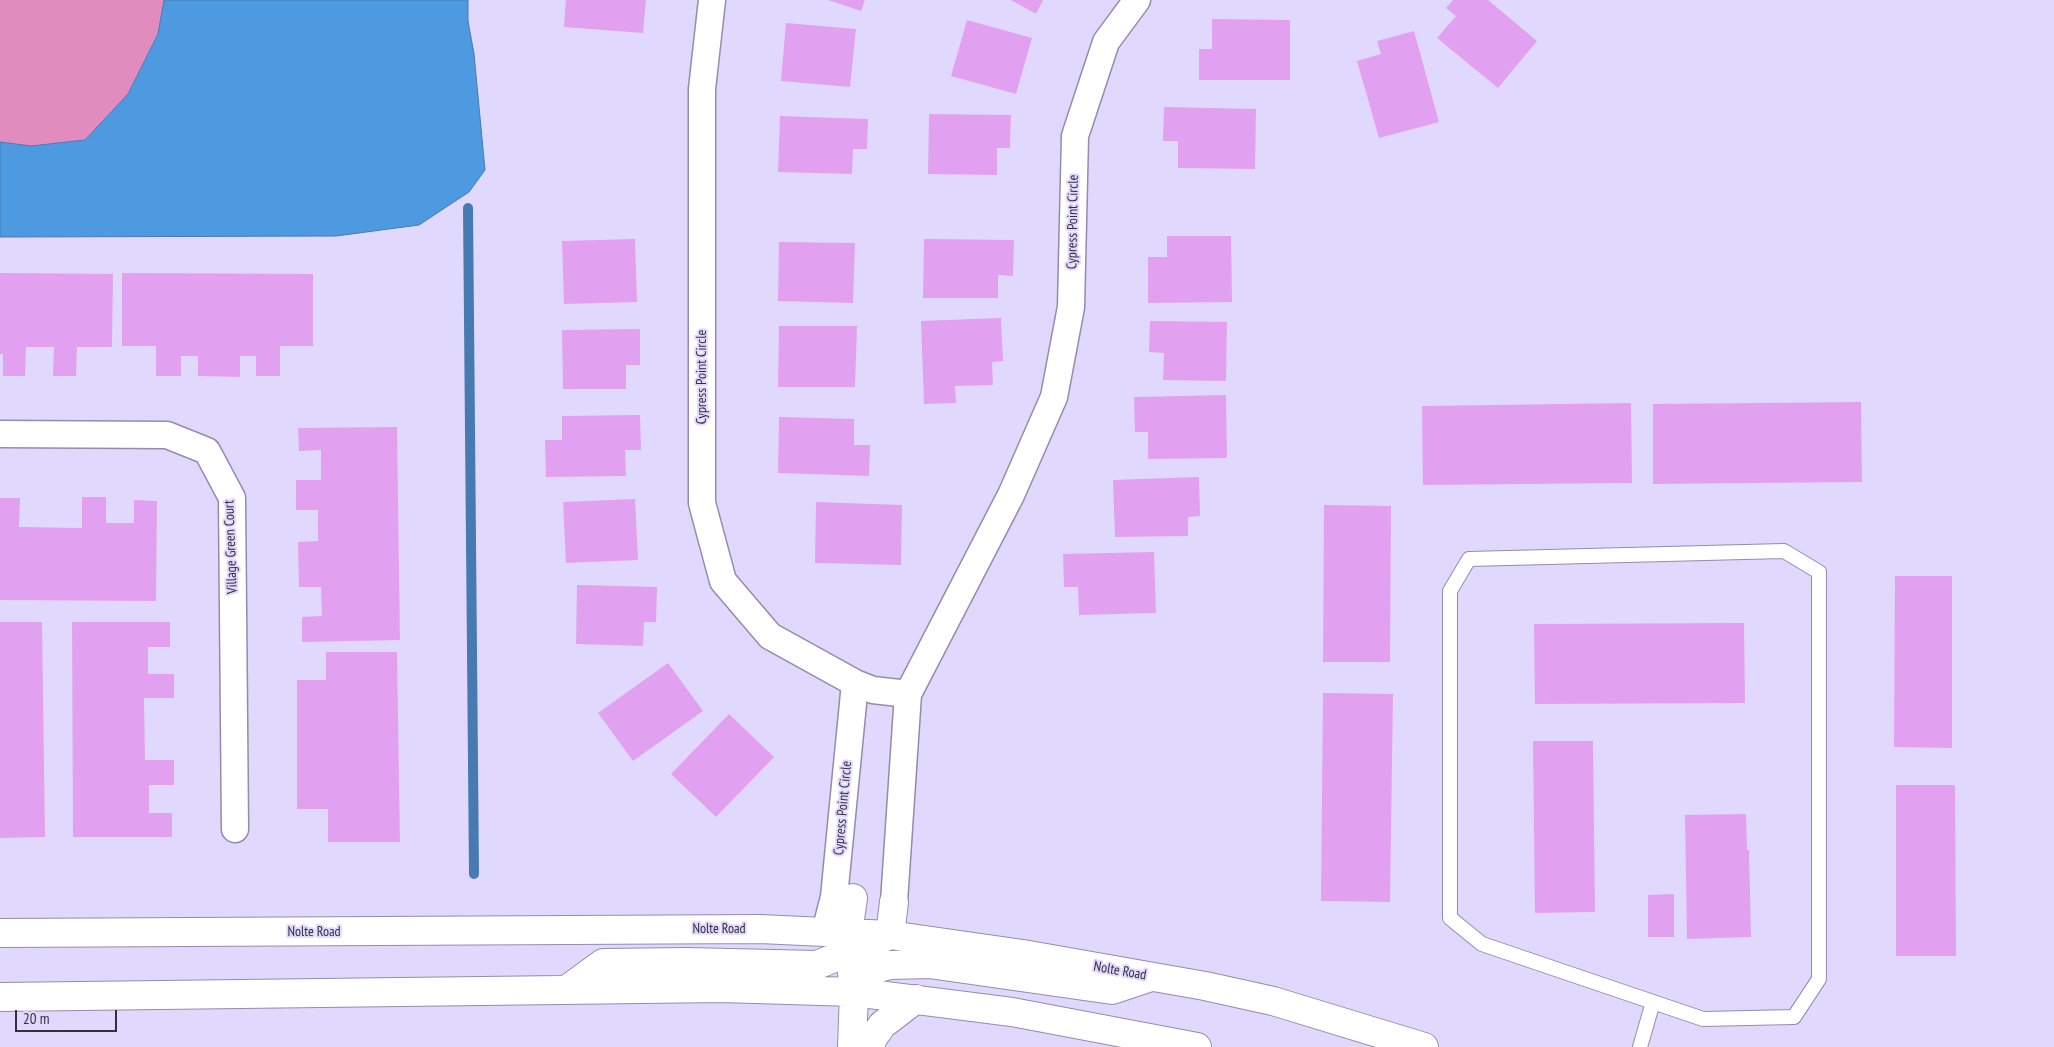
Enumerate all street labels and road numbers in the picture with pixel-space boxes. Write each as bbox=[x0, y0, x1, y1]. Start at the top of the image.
street label: Cypress Point Circle bbox=[1064, 175, 1082, 269]
street label: Cypress Point Circle bbox=[694, 330, 710, 424]
street label: Village Green Court bbox=[221, 500, 241, 594]
street label: Cypress Point Circle bbox=[831, 760, 855, 856]
street label: Nolte Road bbox=[692, 921, 746, 937]
street label: Nolte Road bbox=[287, 924, 341, 940]
street label: Nolte Road bbox=[1092, 958, 1148, 984]

